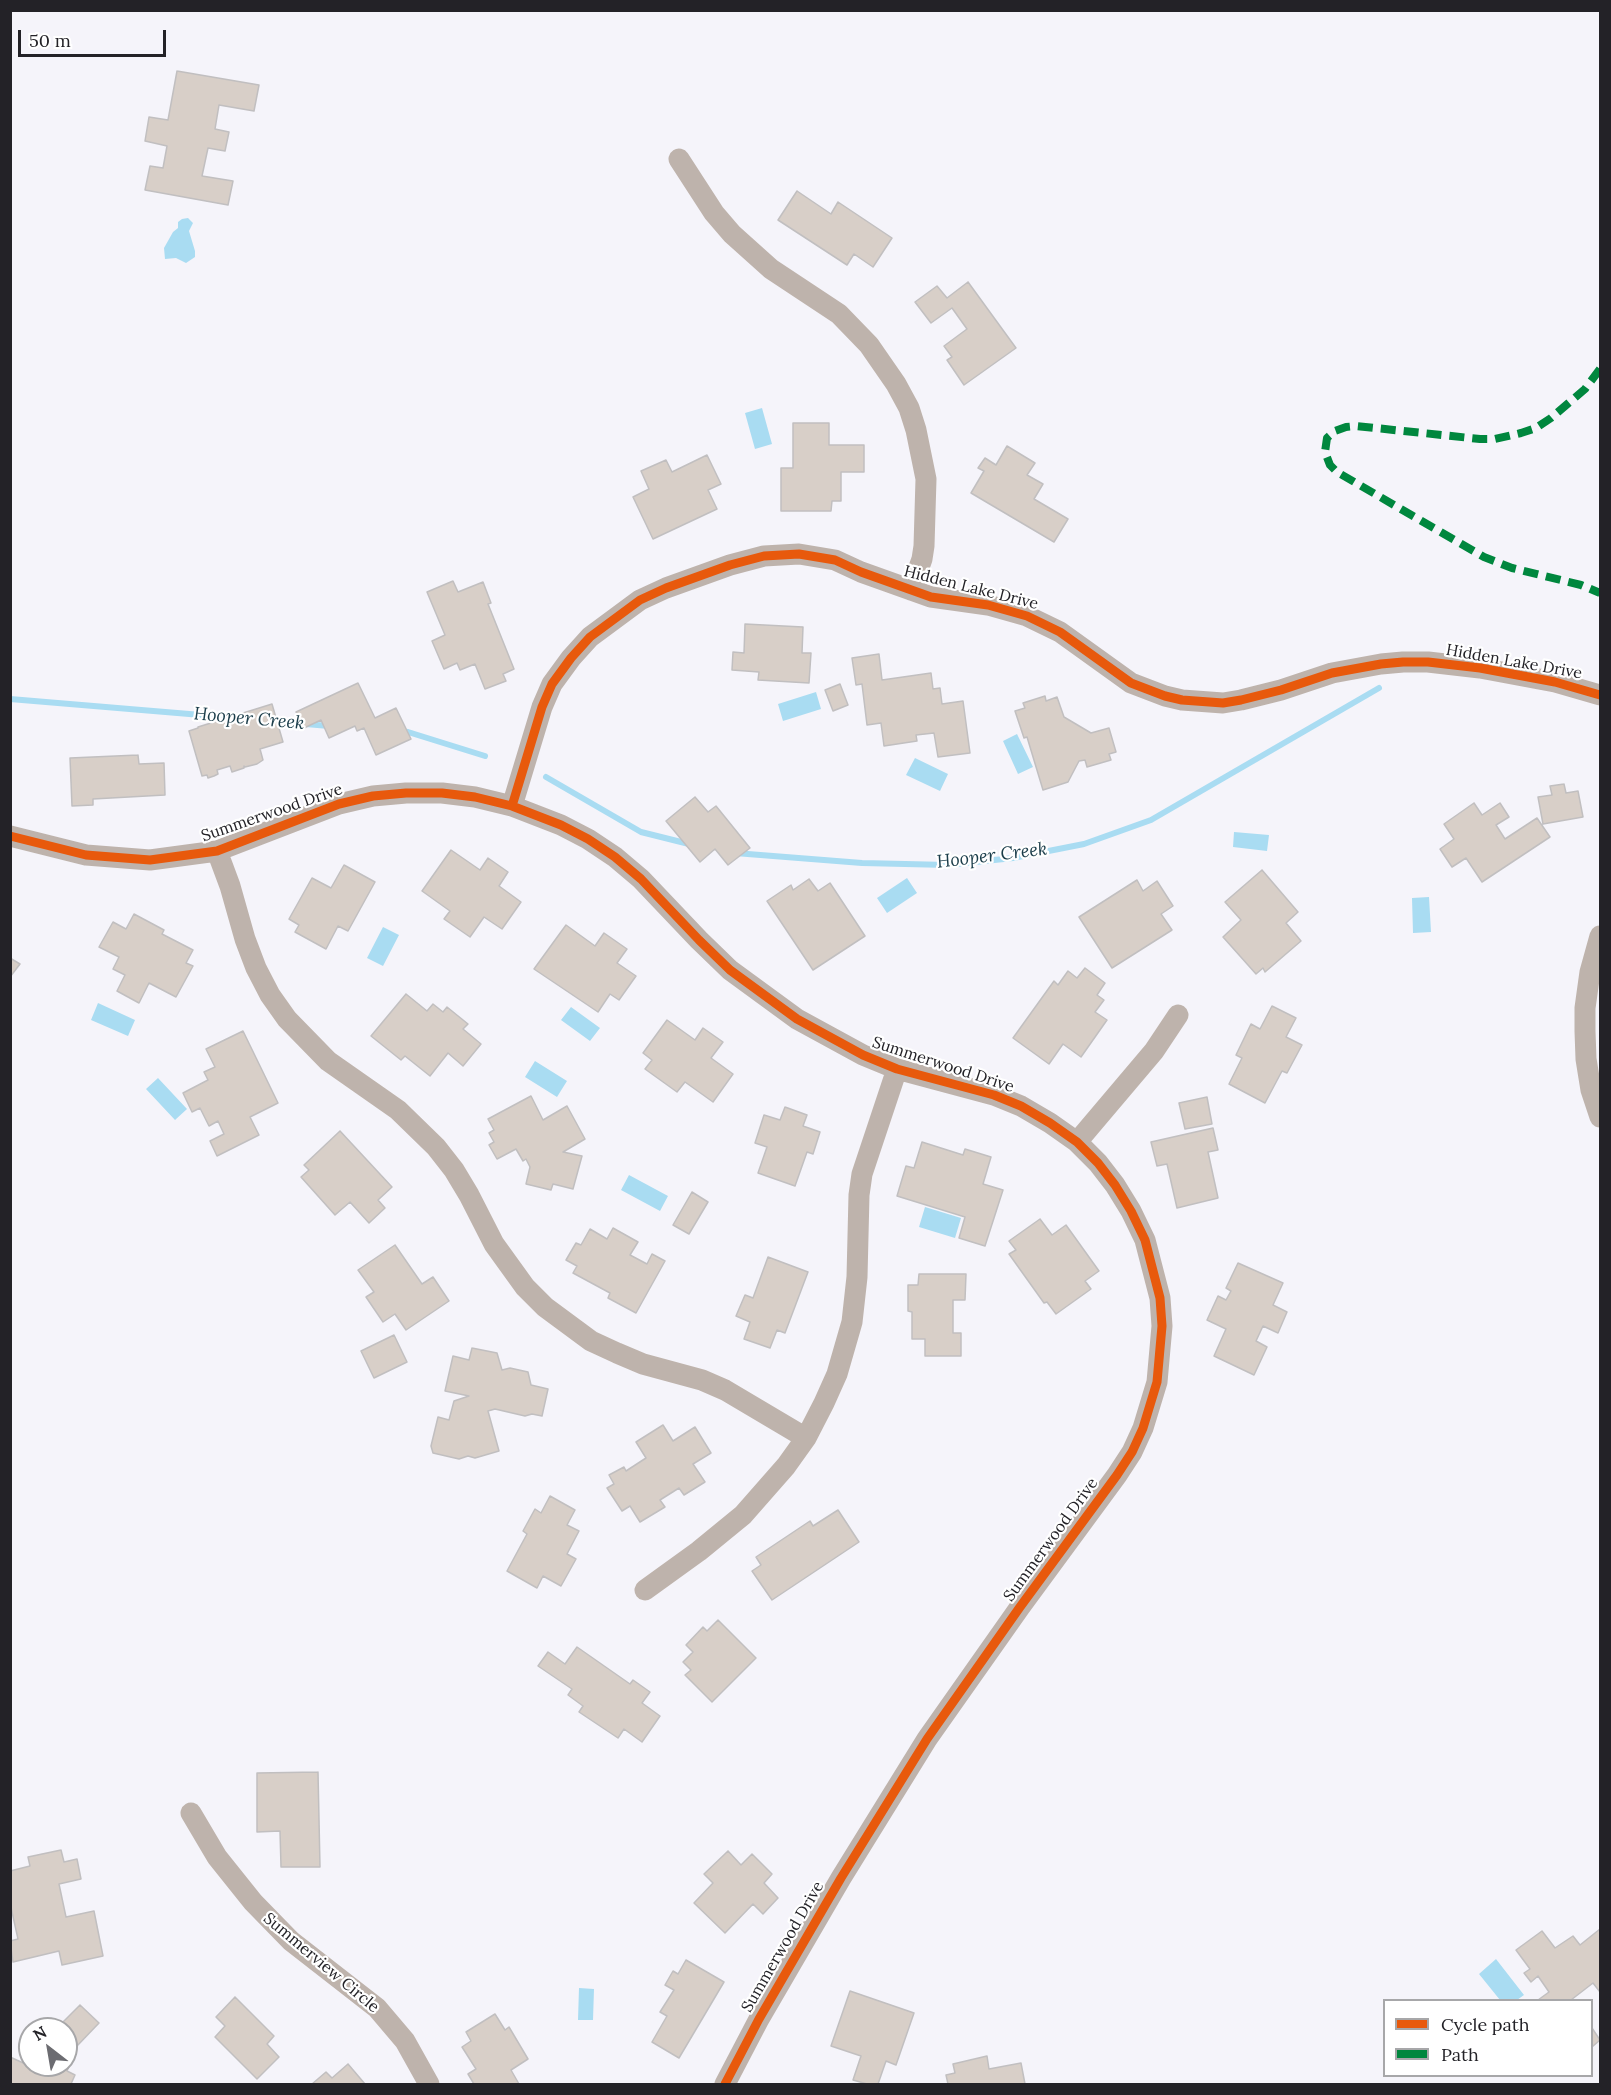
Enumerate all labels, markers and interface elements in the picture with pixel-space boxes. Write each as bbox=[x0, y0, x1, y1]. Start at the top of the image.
scale bar bbox=[21, 18, 170, 56]
text: 50 m bbox=[29, 29, 71, 52]
street label: Hidden Lake Drive bbox=[902, 562, 1040, 614]
street label: Hidden Lake Drive bbox=[1444, 641, 1584, 683]
water label: Hooper Creek bbox=[193, 703, 305, 735]
street label: Summerwood Drive bbox=[199, 780, 345, 846]
water label: Hooper Creek bbox=[936, 839, 1048, 873]
street label: Summerwood Drive bbox=[870, 1033, 1016, 1097]
street label: Summerwood Drive bbox=[1000, 1474, 1102, 1606]
street label: Summerwood Drive bbox=[738, 1878, 828, 2016]
street label: Summerview Circle bbox=[259, 1909, 383, 2017]
legend bbox=[1383, 1999, 1593, 2077]
text: Cycle path bbox=[1441, 2013, 1530, 2036]
north arrow bbox=[18, 2017, 78, 2077]
text: N bbox=[29, 2022, 50, 2045]
text: Path bbox=[1441, 2043, 1479, 2066]

